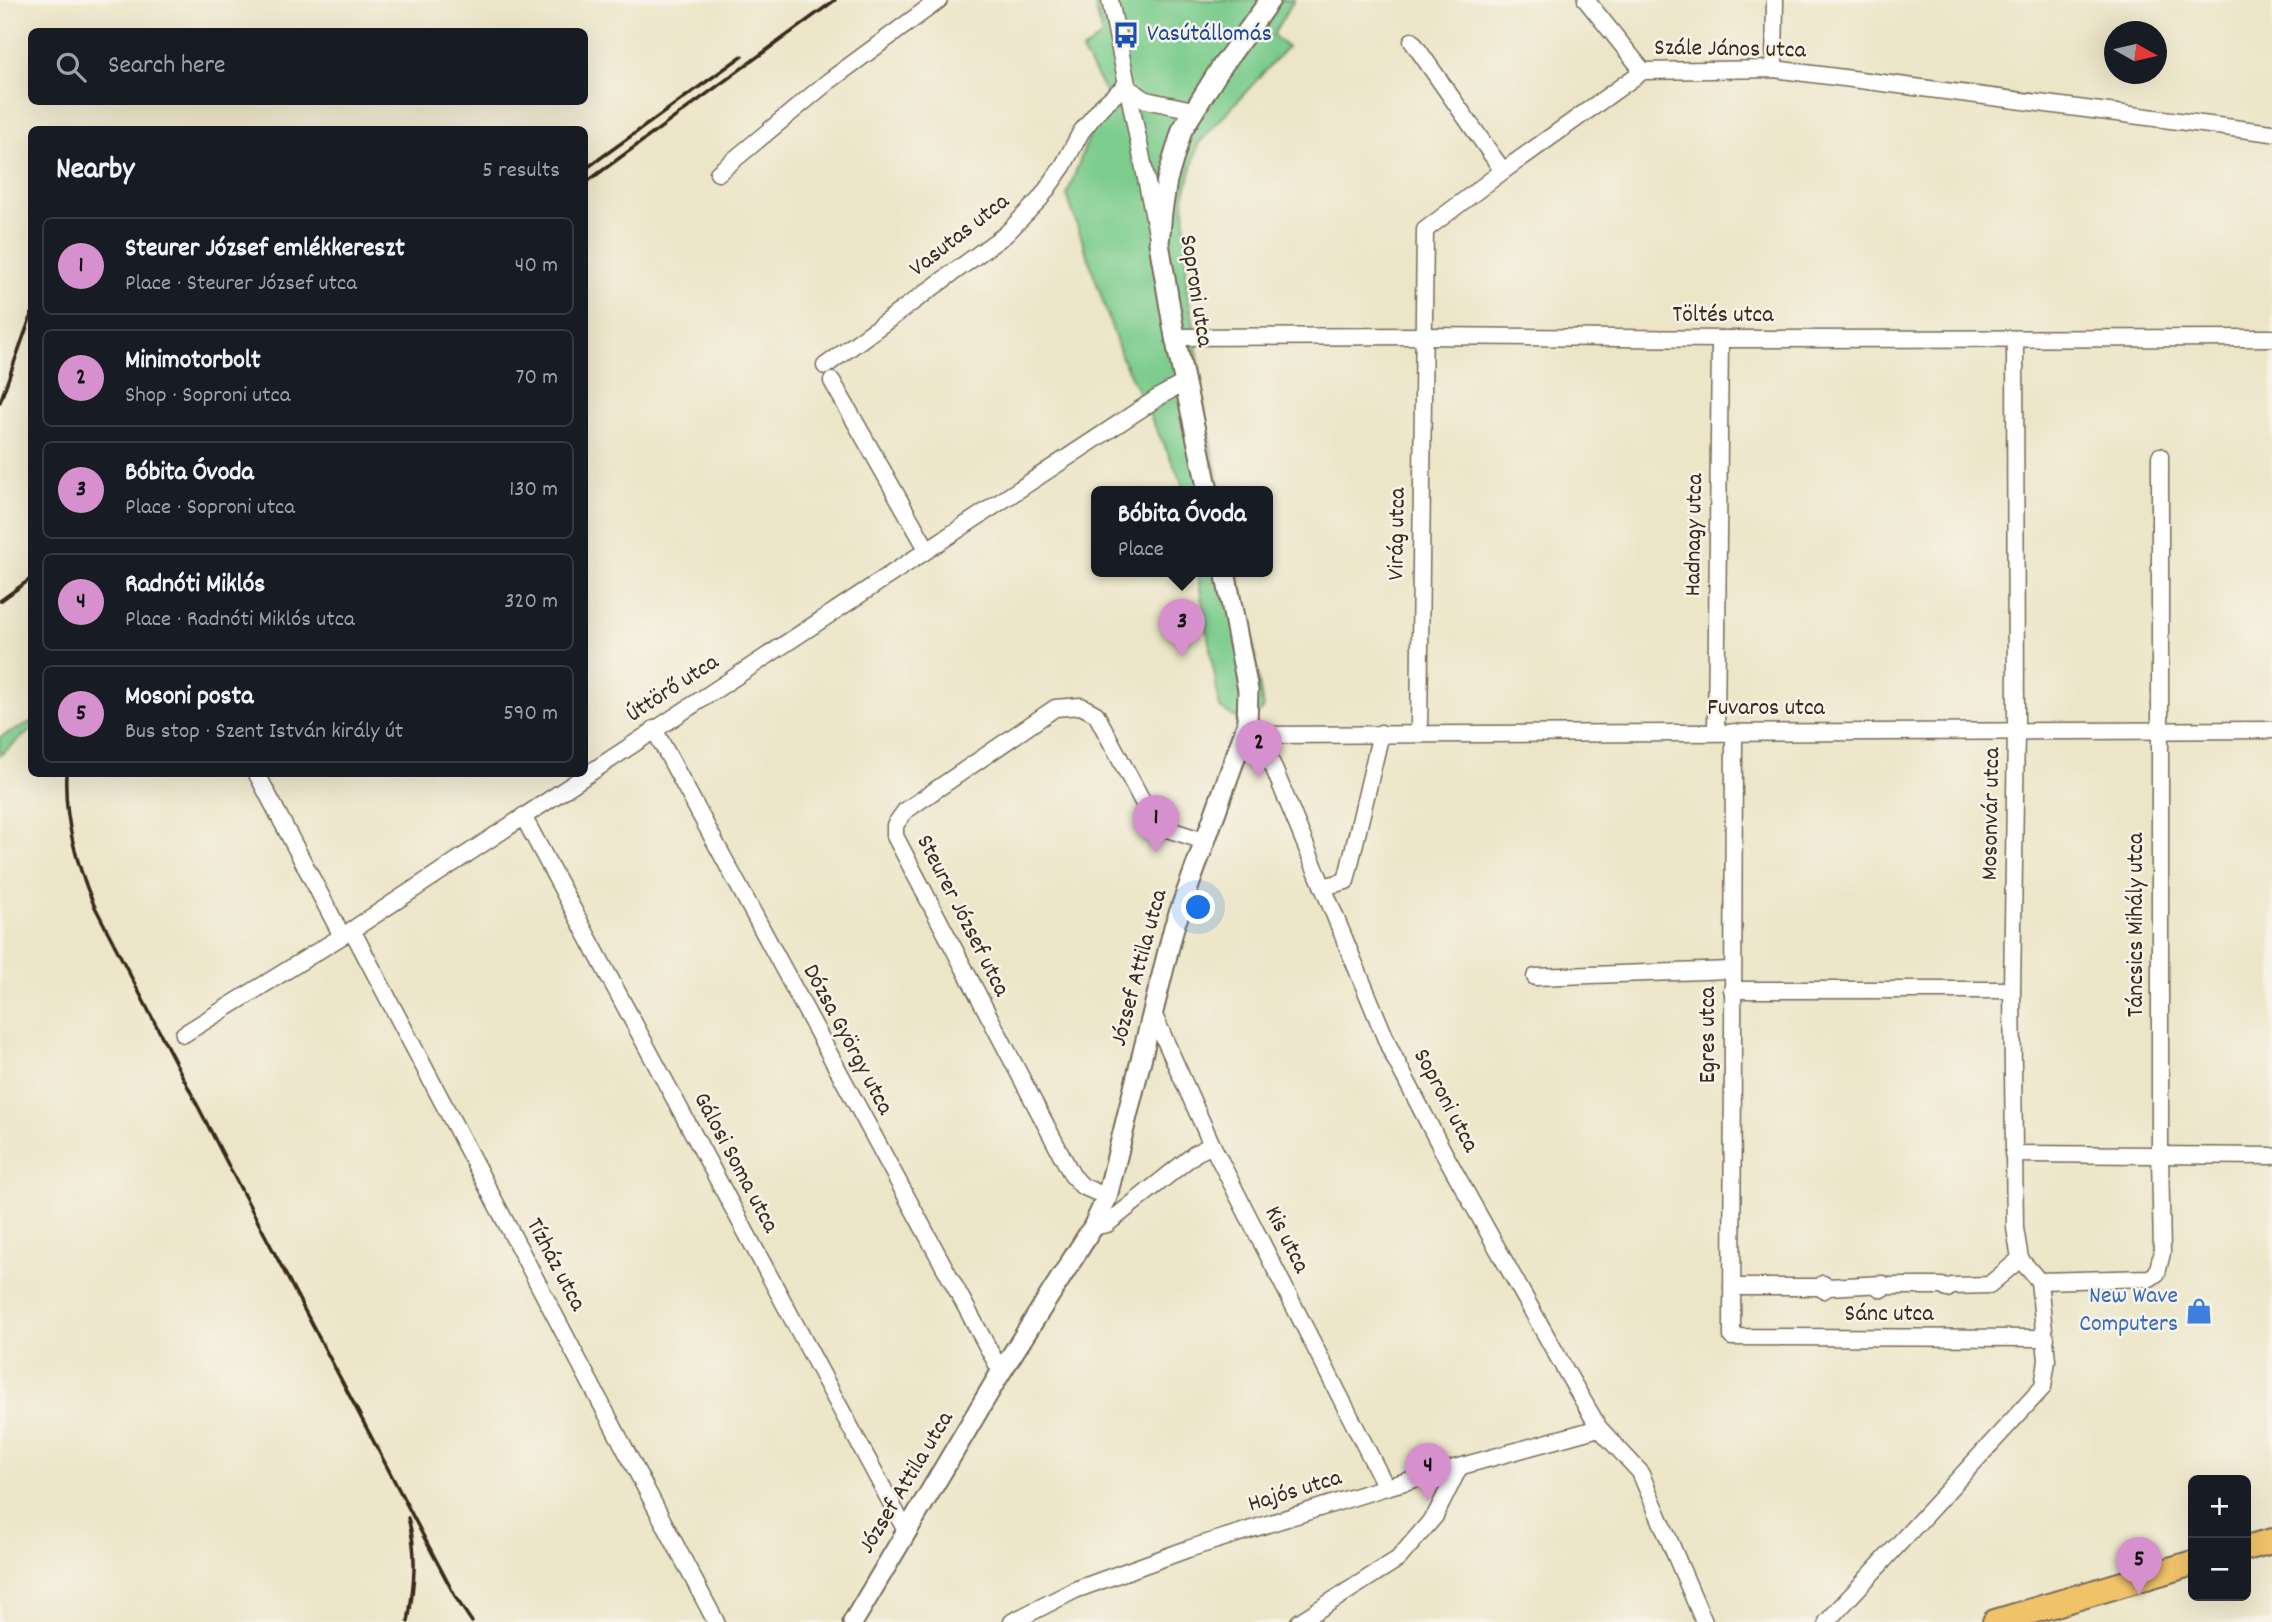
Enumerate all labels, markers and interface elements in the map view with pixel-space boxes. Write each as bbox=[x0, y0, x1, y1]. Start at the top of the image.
place label: Vasútállomás bbox=[1147, 18, 1272, 52]
bus stop icon: Vasútállomás bbox=[1111, 20, 1141, 50]
north arrow bbox=[2104, 21, 2167, 84]
search box bbox=[28, 28, 588, 105]
street label: Szále János utca bbox=[1654, 32, 1807, 68]
icon: search bbox=[52, 48, 90, 86]
text: Search here bbox=[108, 48, 226, 85]
text: Nearby bbox=[56, 150, 134, 193]
text: 5 results bbox=[482, 155, 560, 188]
street label: Vasutas utca bbox=[903, 185, 1018, 286]
text: Steurer József emlékkereszt bbox=[125, 231, 405, 268]
street label: Soproni utca bbox=[1169, 233, 1221, 350]
text: 1 bbox=[78, 250, 84, 283]
text: 40 m bbox=[515, 250, 558, 283]
text: Place · Steurer József utca bbox=[125, 268, 357, 301]
street label: Töltés utca bbox=[1673, 299, 1774, 333]
text: Minimotorbolt bbox=[125, 343, 261, 380]
text: 2 bbox=[76, 362, 86, 395]
text: 70 m bbox=[516, 362, 558, 395]
text: Shop · Soproni utca bbox=[125, 380, 291, 413]
text: Bóbita Óvoda bbox=[125, 455, 254, 492]
street label: Hadnagy utca bbox=[1677, 472, 1713, 597]
text: 3 bbox=[76, 474, 86, 507]
text: 130 m bbox=[509, 474, 558, 507]
popup bbox=[1091, 486, 1273, 577]
street label: Virág utca bbox=[1380, 487, 1416, 581]
text: Place · Soproni utca bbox=[125, 492, 295, 525]
text: Bóbita Óvoda bbox=[1118, 497, 1246, 534]
text: Place bbox=[1118, 534, 1164, 567]
text: Radnóti Miklós bbox=[125, 567, 265, 604]
text: 4 bbox=[76, 586, 86, 619]
text: 320 m bbox=[504, 586, 558, 619]
pin: 3 bbox=[1159, 599, 1205, 657]
text: Place · Radnóti Miklós utca bbox=[125, 604, 355, 637]
street label: Úttörő utca bbox=[620, 646, 727, 732]
text: Mosoni posta bbox=[125, 679, 253, 716]
street label: Fuvaros utca bbox=[1707, 692, 1826, 726]
text: 5 bbox=[76, 698, 86, 731]
text: 590 m bbox=[503, 698, 558, 731]
text: Bus stop · Szent István király út bbox=[125, 716, 403, 749]
pin: 2 bbox=[1236, 720, 1282, 778]
street label: Mosonvár utca bbox=[1974, 746, 2010, 881]
pin: 1 bbox=[1133, 795, 1179, 853]
street label: Steurer József utca bbox=[907, 829, 1018, 1003]
street label: Táncsics Mihály utca bbox=[2120, 832, 2154, 1017]
street label: József Attila utca bbox=[1103, 885, 1177, 1050]
your location bbox=[1181, 890, 1215, 924]
street label: Dózsa György utca bbox=[793, 959, 901, 1122]
street label: Egres utca bbox=[1692, 986, 1726, 1083]
street label: Soproni utca bbox=[1403, 1043, 1487, 1160]
street label: Gálosi Soma utca bbox=[684, 1087, 787, 1240]
street label: Kis utca bbox=[1255, 1201, 1318, 1280]
street label: Tízház utca bbox=[516, 1213, 594, 1318]
place label: New Wave Computers bbox=[2079, 1280, 2178, 1342]
shop icon: New Wave Computers bbox=[2184, 1296, 2214, 1326]
street label: Sánc utca bbox=[1845, 1298, 1934, 1332]
street label: József Attila utca bbox=[851, 1405, 963, 1561]
pin: 4 bbox=[1405, 1443, 1451, 1501]
street label: Hajós utca bbox=[1244, 1461, 1347, 1522]
map controls bbox=[2188, 1475, 2251, 1601]
button: + bbox=[2188, 1475, 2251, 1538]
pin: 5 bbox=[2116, 1537, 2162, 1595]
button: − bbox=[2188, 1538, 2251, 1601]

